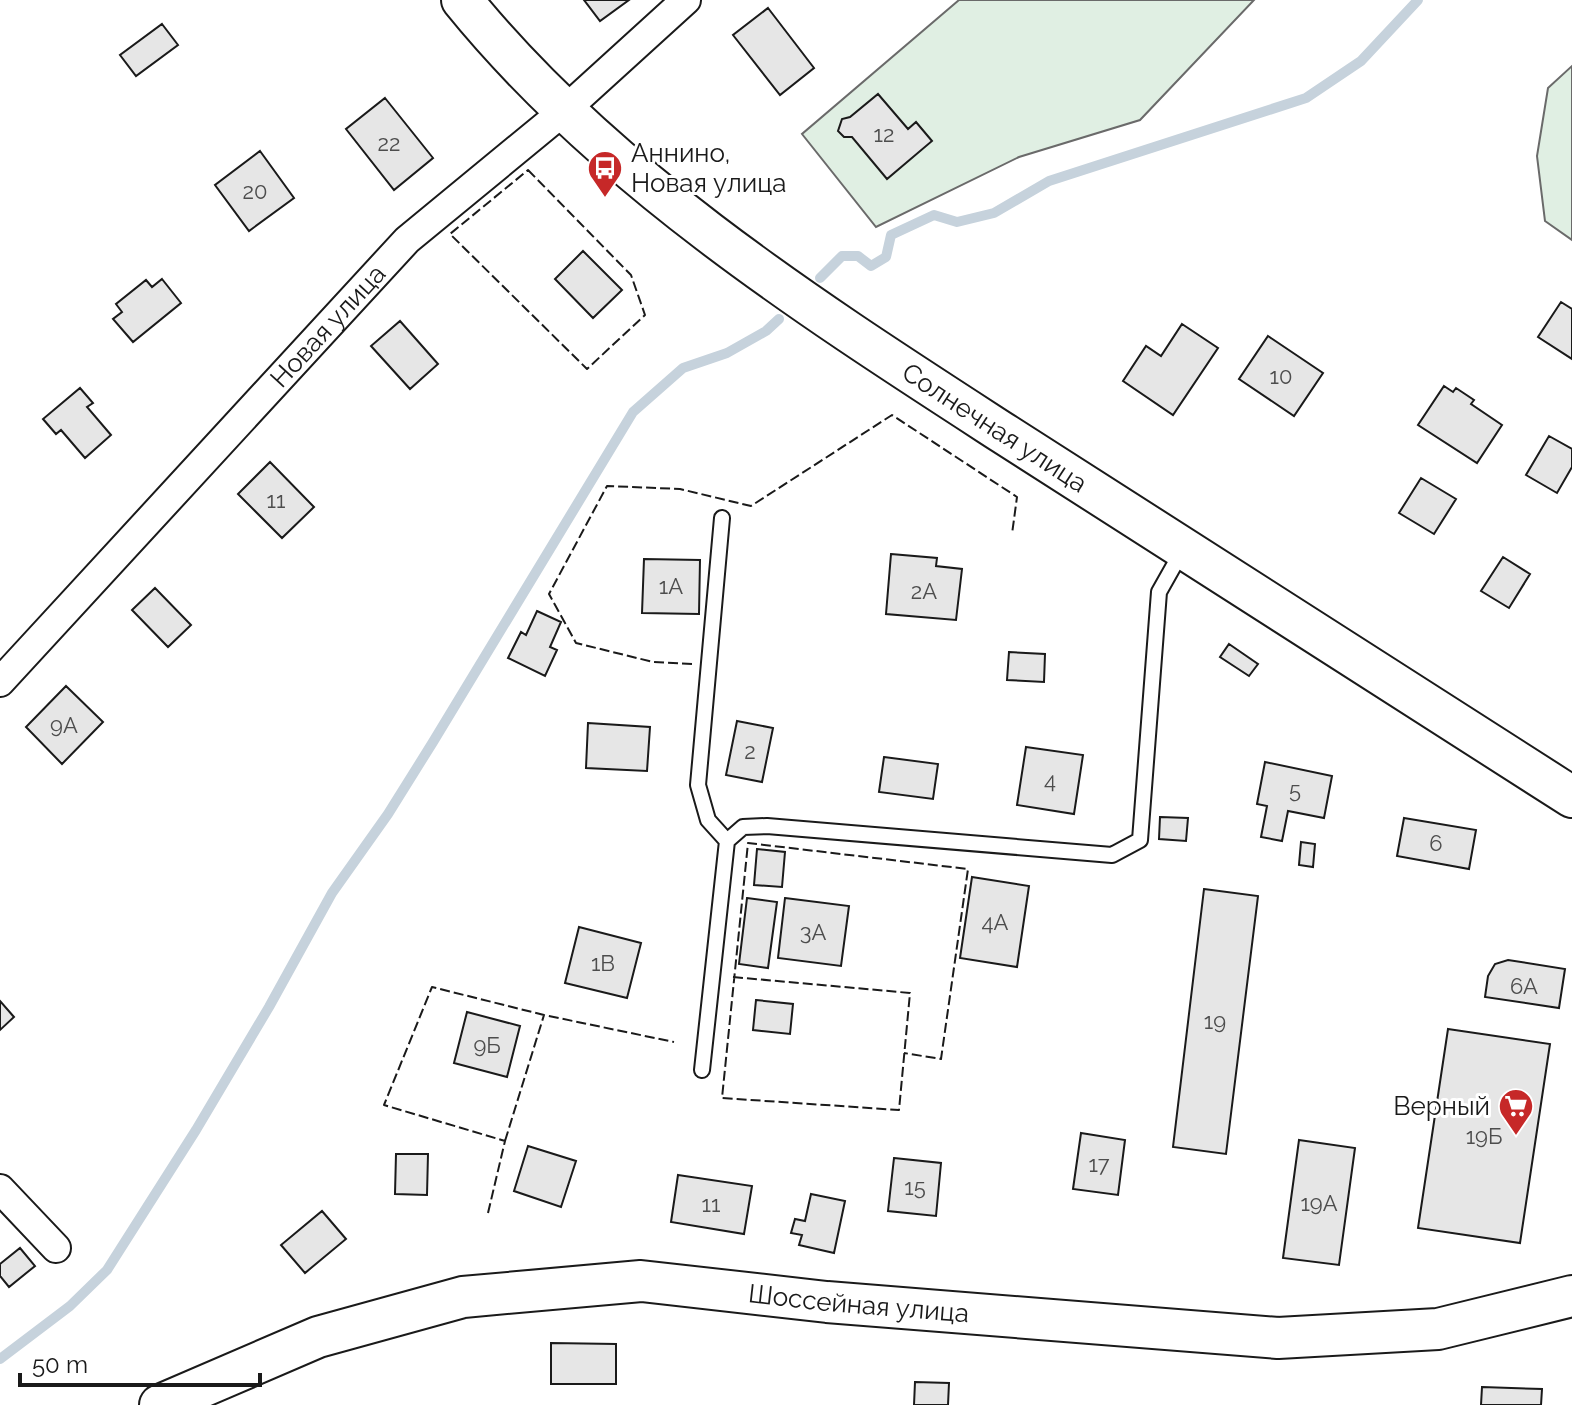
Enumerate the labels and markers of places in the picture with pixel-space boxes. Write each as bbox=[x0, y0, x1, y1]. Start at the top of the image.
place label: Аннино, Новая улица bbox=[631, 138, 786, 198]
bus stop icon: Аннино, Новая улица bbox=[586, 149, 624, 199]
supermarket icon: Верный bbox=[1497, 1087, 1535, 1137]
place label: Верный bbox=[1393, 1091, 1490, 1121]

